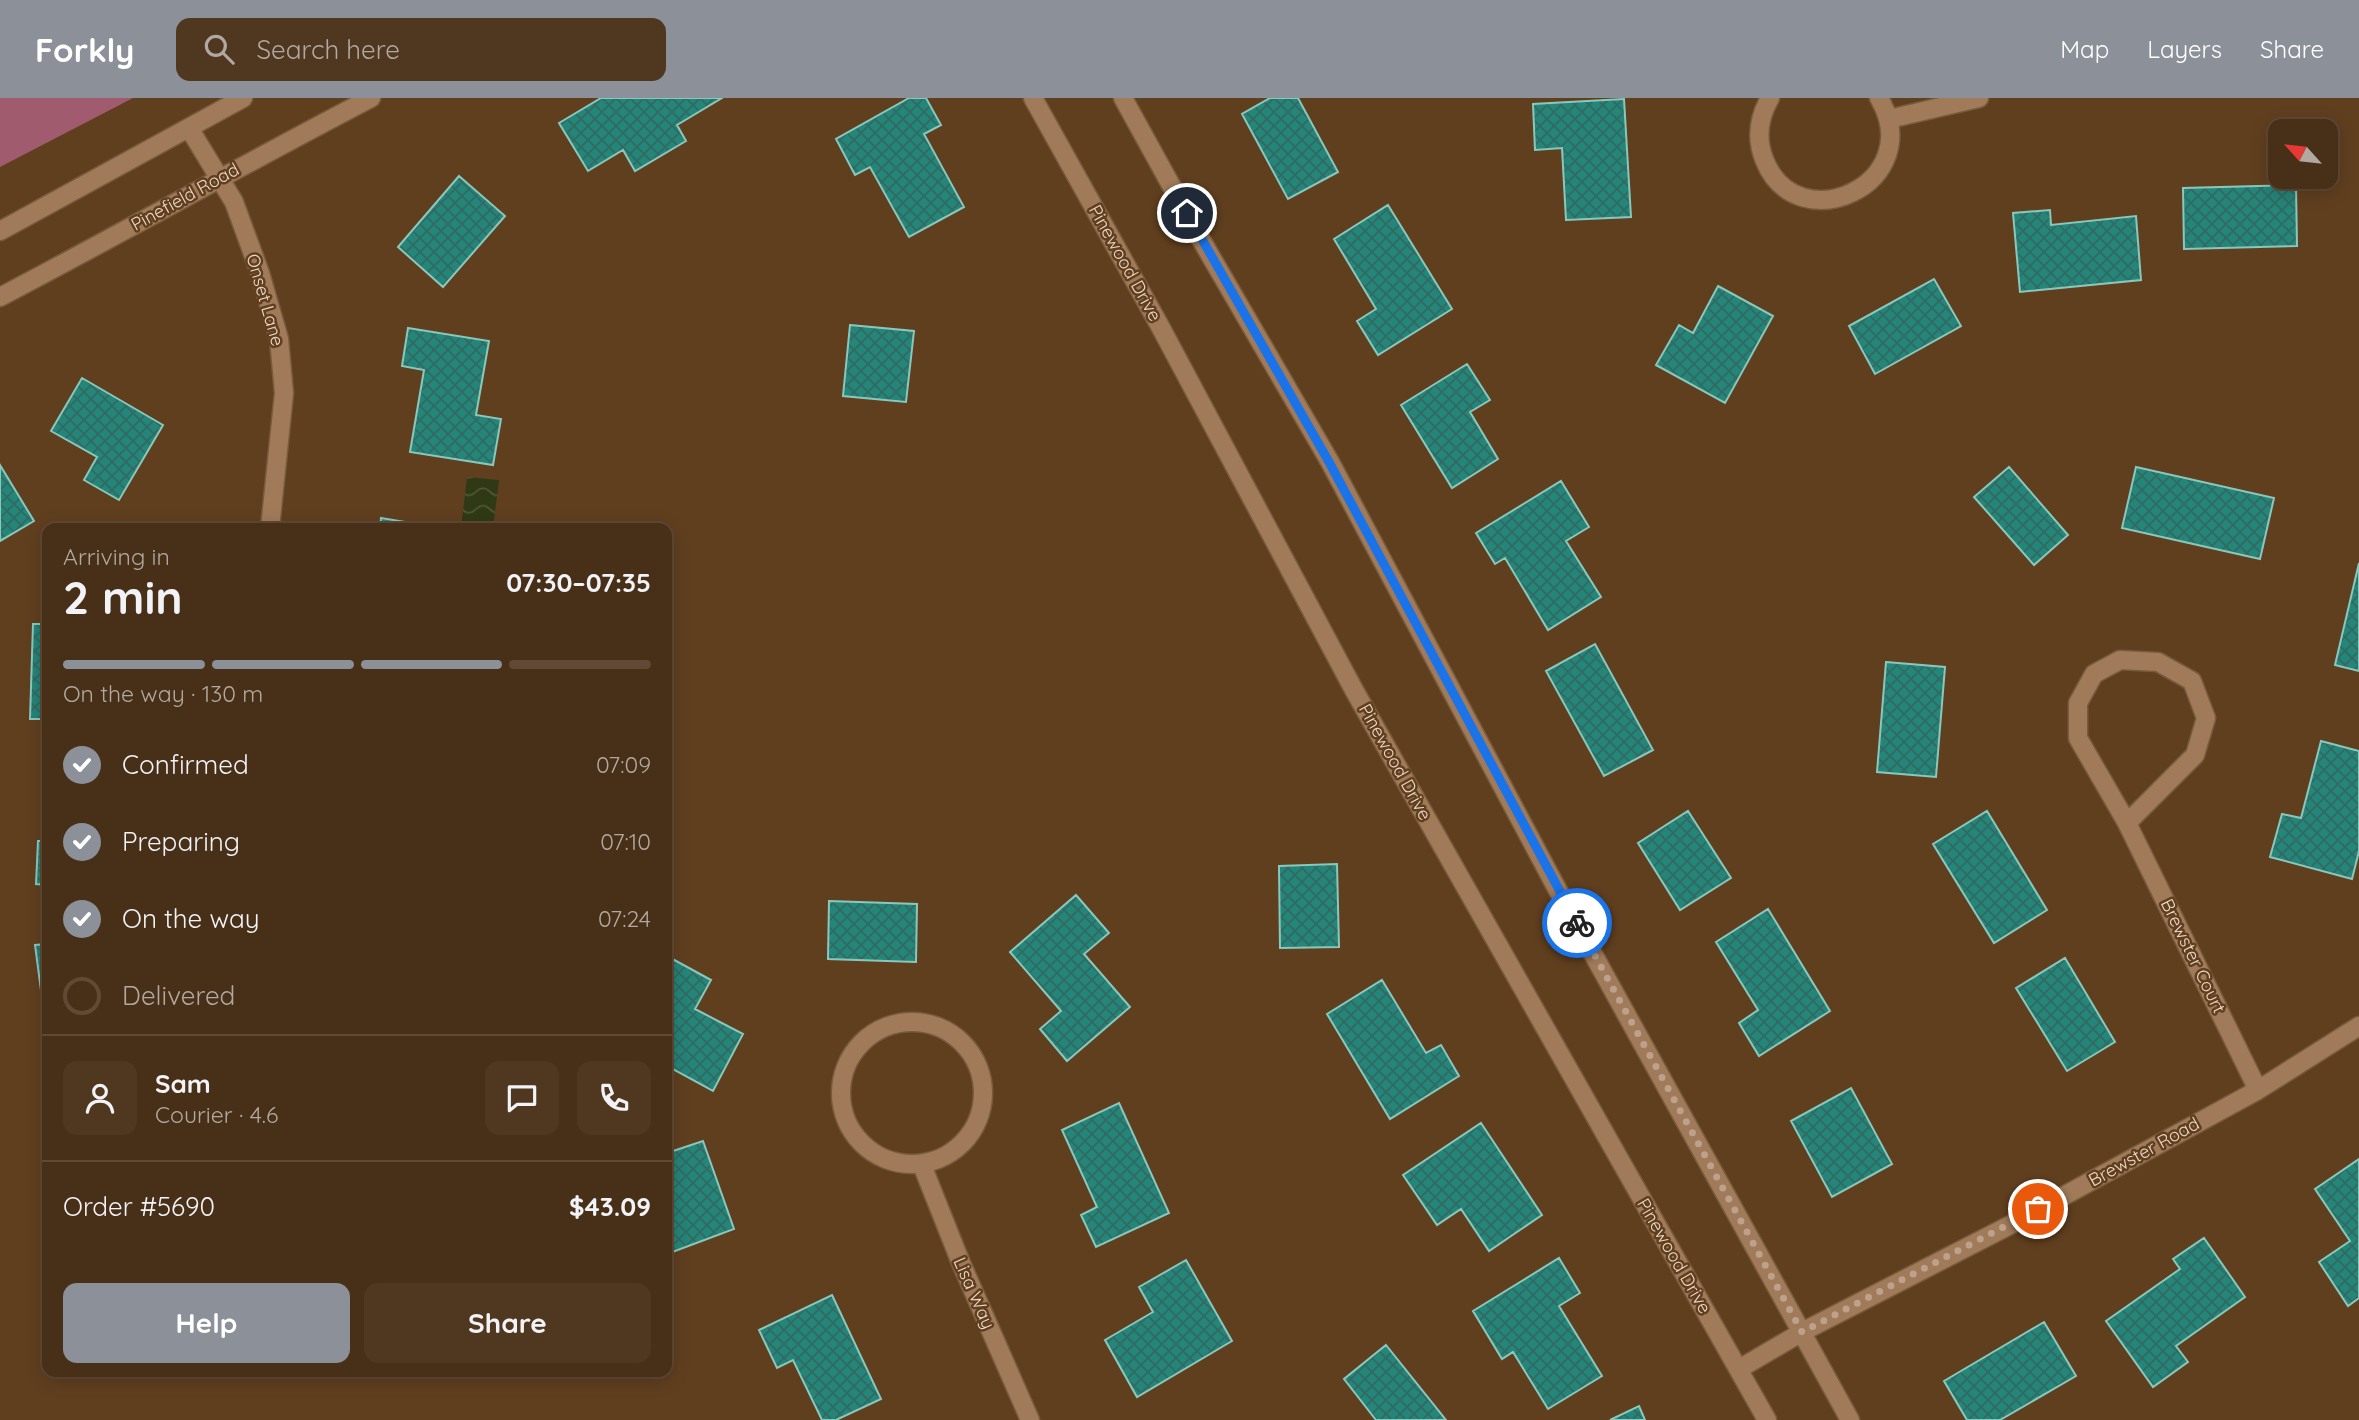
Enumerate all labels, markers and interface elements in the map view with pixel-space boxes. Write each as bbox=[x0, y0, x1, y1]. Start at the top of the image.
search box bbox=[176, 18, 666, 81]
text: Forkly bbox=[35, 29, 134, 70]
icon: search bbox=[200, 30, 238, 68]
text: Search here bbox=[256, 33, 400, 66]
text: Map bbox=[2060, 34, 2109, 64]
text: Layers bbox=[2147, 34, 2222, 64]
text: Share bbox=[2260, 34, 2324, 64]
north arrow bbox=[2268, 119, 2338, 189]
map controls bbox=[2268, 119, 2338, 189]
street label: Pinefield Road bbox=[127, 157, 243, 236]
pin bbox=[1157, 183, 1217, 243]
icon: home bbox=[1168, 194, 1206, 232]
street label: Pinewood Drive bbox=[1084, 201, 1167, 325]
street label: Onset Lane bbox=[241, 251, 290, 349]
text: Arriving in bbox=[63, 542, 170, 571]
text: 07:30–07:35 bbox=[506, 566, 651, 599]
text: 2 min bbox=[63, 568, 183, 626]
text: On the way · 130 m bbox=[63, 679, 263, 708]
street label: Pinewood Drive bbox=[1354, 700, 1437, 824]
icon: check bbox=[63, 746, 101, 784]
text: Confirmed bbox=[122, 748, 249, 781]
text: 07:09 bbox=[596, 750, 651, 779]
icon: check bbox=[63, 823, 101, 861]
text: Preparing bbox=[122, 825, 240, 858]
text: 07:10 bbox=[600, 827, 651, 856]
courier bbox=[1542, 888, 1612, 958]
street label: Brewster Court bbox=[2156, 895, 2231, 1017]
icon: check bbox=[63, 900, 101, 938]
text: On the way bbox=[122, 902, 260, 935]
text: 07:24 bbox=[598, 904, 651, 933]
icon: bike bbox=[1558, 904, 1596, 942]
text: Delivered bbox=[122, 979, 235, 1012]
button: person bbox=[63, 1061, 137, 1135]
button: chat bbox=[485, 1061, 559, 1135]
button: phone bbox=[577, 1061, 651, 1135]
text: Sam bbox=[155, 1067, 211, 1100]
text: Courier · 4.6 bbox=[155, 1100, 278, 1129]
street label: Brewster Road bbox=[2084, 1112, 2203, 1191]
pin bbox=[2008, 1179, 2068, 1239]
text: Order #5690 bbox=[63, 1190, 215, 1223]
text: $43.09 bbox=[569, 1190, 651, 1223]
icon: bag bbox=[2019, 1190, 2057, 1228]
street label: Pinewood Drive bbox=[1632, 1194, 1717, 1318]
street label: Lisa Way bbox=[948, 1253, 1000, 1332]
button: Help bbox=[63, 1283, 350, 1363]
button: Share bbox=[364, 1283, 651, 1363]

